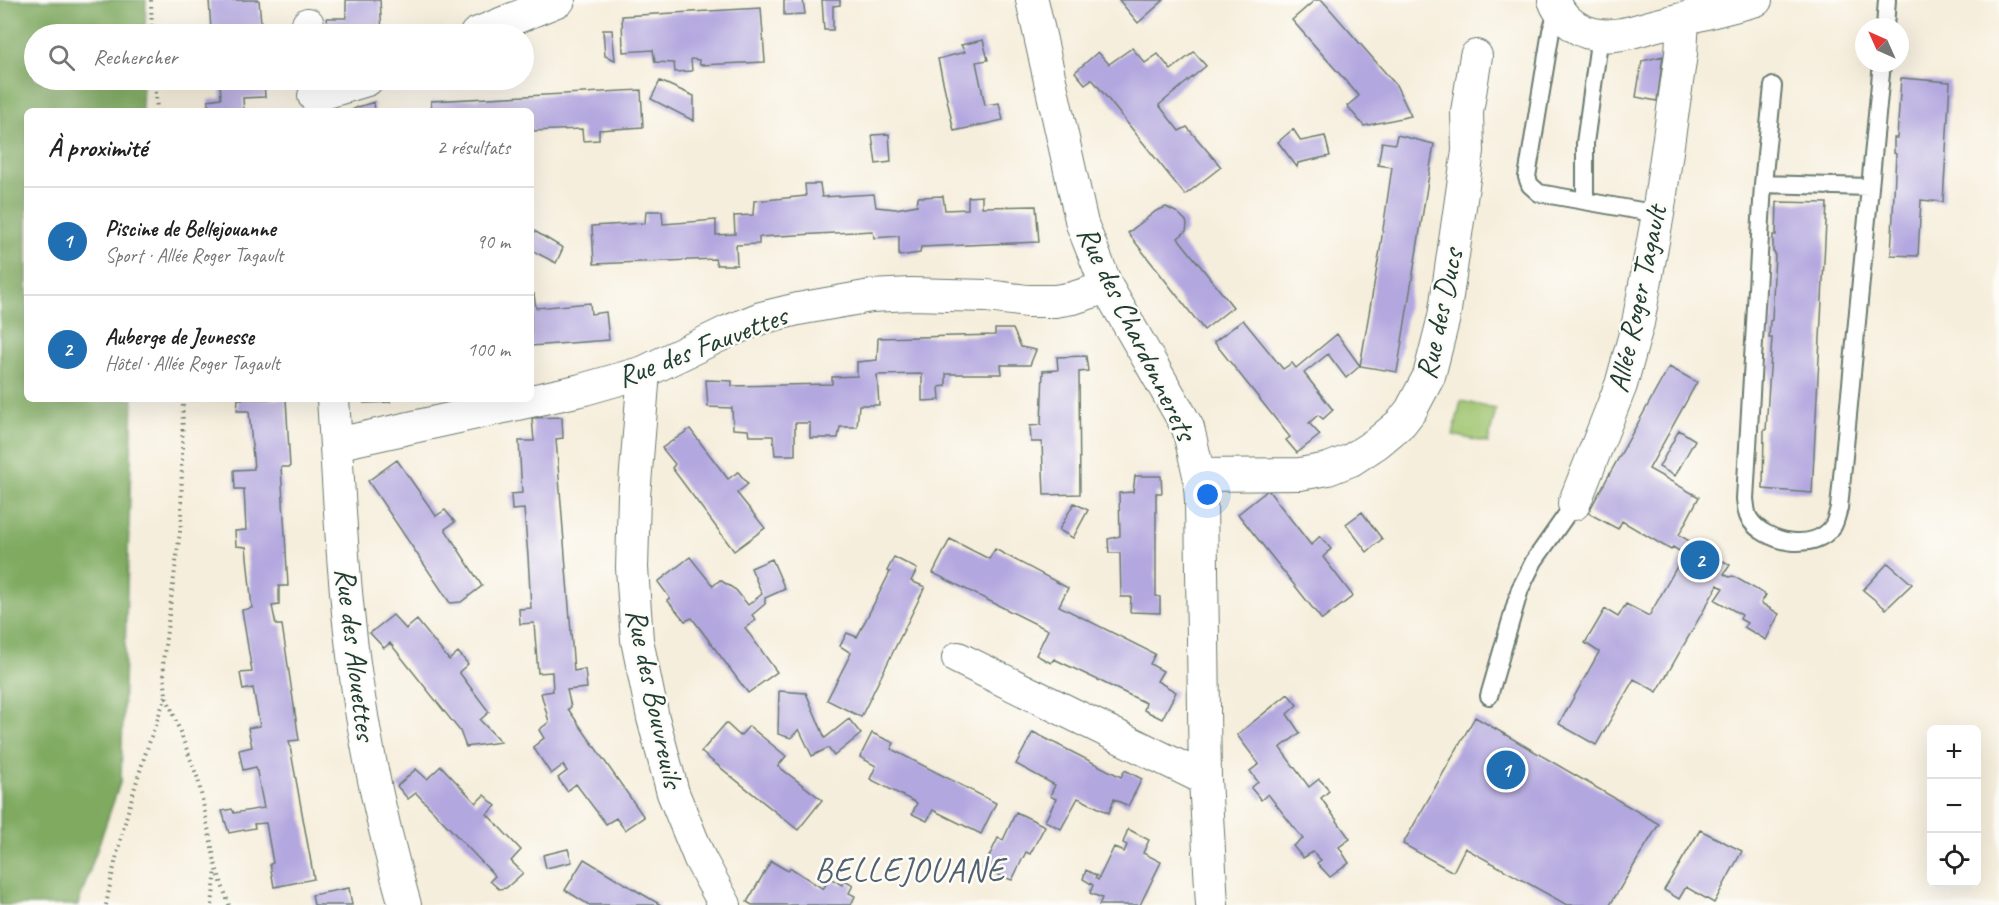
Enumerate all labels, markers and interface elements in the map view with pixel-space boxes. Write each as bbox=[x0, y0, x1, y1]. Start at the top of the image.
north arrow bbox=[1855, 18, 1909, 72]
search box bbox=[24, 24, 534, 90]
icon: search bbox=[45, 41, 78, 74]
text: Rechercher bbox=[93, 43, 177, 71]
text: À proximité bbox=[48, 131, 147, 164]
text: 2 résultats bbox=[437, 135, 510, 160]
street label: Allée Roger Tagault bbox=[1599, 199, 1676, 396]
text: Piscine de Bellejouanne bbox=[105, 215, 276, 243]
street label: Rue des Chardonnerets bbox=[1069, 220, 1207, 449]
text: 1 bbox=[63, 229, 72, 254]
text: 90 m bbox=[476, 229, 510, 254]
text: Sport · Allée Roger Tagault bbox=[105, 243, 283, 268]
street label: Rue des Ducs bbox=[1407, 243, 1472, 383]
street label: Rue des Fauvettes bbox=[612, 295, 795, 396]
text: Auberge de Jeunesse bbox=[105, 323, 254, 351]
text: 2 bbox=[63, 337, 72, 362]
text: 100 m bbox=[467, 337, 510, 362]
text: Hôtel · Allée Roger Tagault bbox=[105, 351, 280, 376]
your location bbox=[1193, 480, 1222, 509]
pin: 2 bbox=[1680, 538, 1720, 582]
street label: Rue des Alouettes bbox=[327, 565, 386, 745]
street label: Rue des Bouvreuils bbox=[617, 605, 693, 794]
map controls bbox=[1927, 725, 1981, 887]
button: + bbox=[1927, 725, 1981, 779]
pin: 1 bbox=[1486, 748, 1526, 792]
button: − bbox=[1927, 779, 1981, 833]
button: locate bbox=[1927, 833, 1981, 887]
district label: BELLEJOUANE bbox=[815, 849, 1008, 891]

